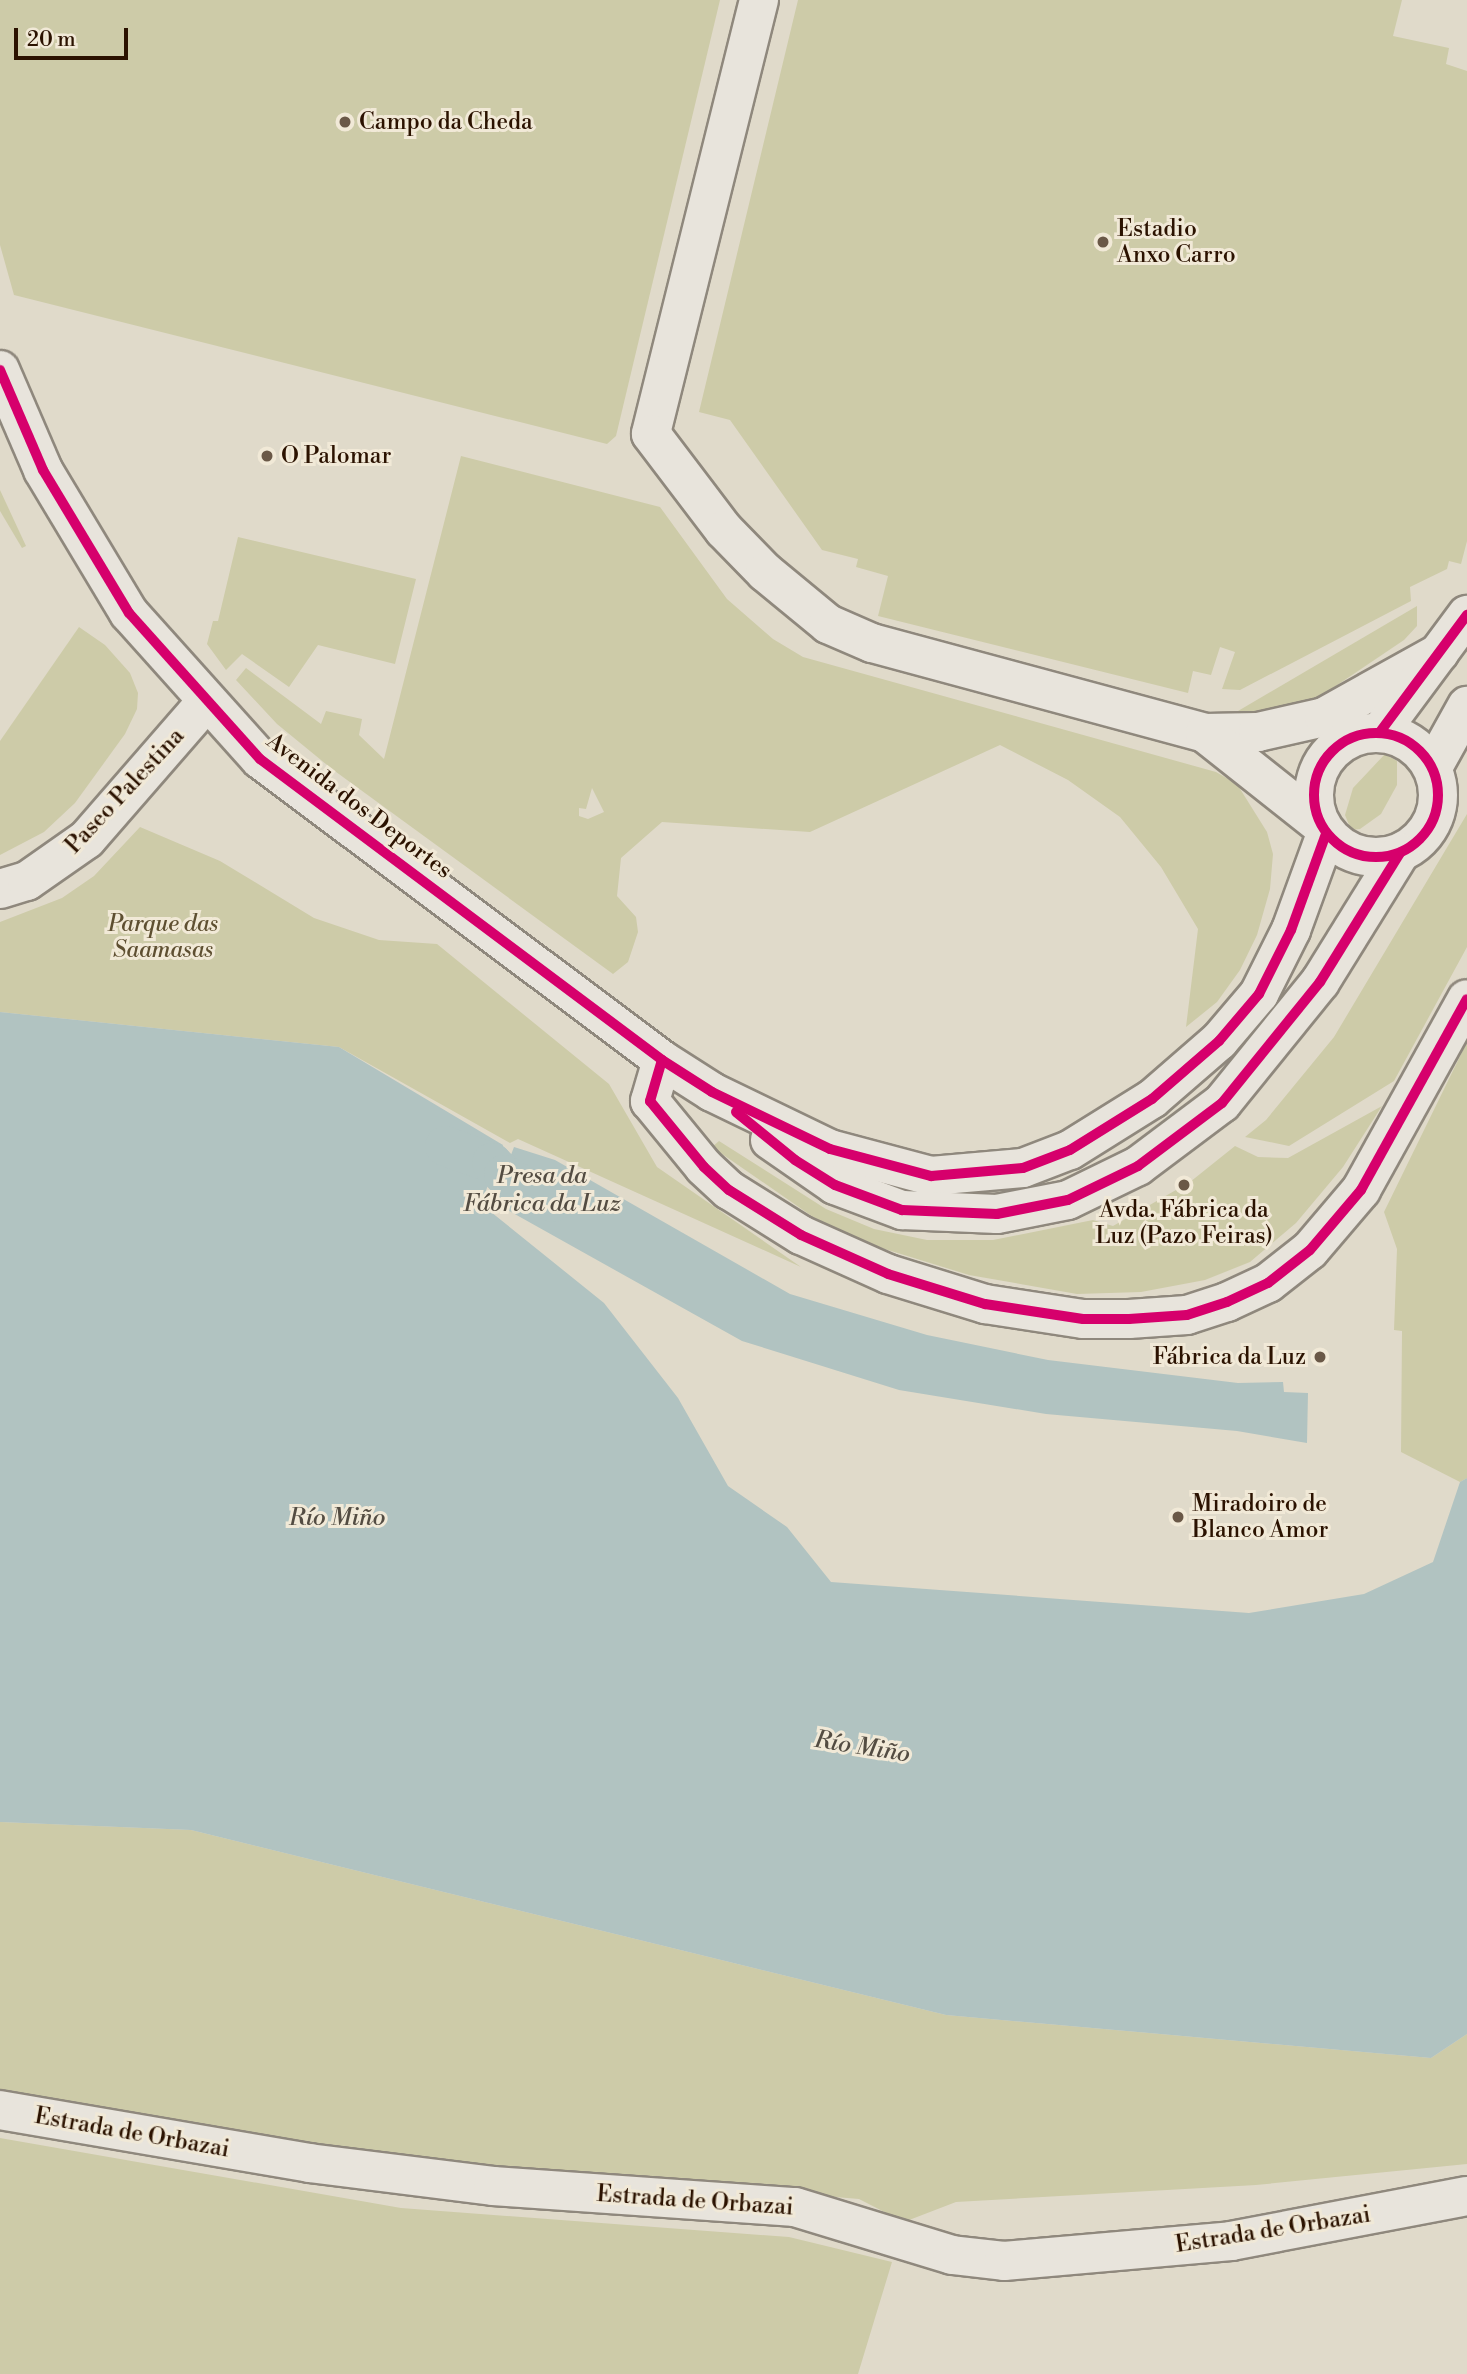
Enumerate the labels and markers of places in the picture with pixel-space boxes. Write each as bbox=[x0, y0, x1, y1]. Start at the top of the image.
place label: Campo da Cheda bbox=[359, 108, 533, 136]
marker: Campo da Cheda bbox=[337, 114, 353, 130]
place label: Estadio Anxo Carro bbox=[1117, 215, 1236, 269]
marker: Estadio Anxo Carro bbox=[1095, 234, 1111, 250]
place label: O Palomar bbox=[281, 442, 391, 470]
marker: O Palomar bbox=[259, 448, 275, 464]
marker: Avda. Fábrica da Luz (Pazo Feiras) bbox=[1176, 1177, 1192, 1193]
place label: Avda. Fábrica da Luz (Pazo Feiras) bbox=[1095, 1196, 1273, 1250]
place label: Fábrica da Luz bbox=[1153, 1343, 1306, 1371]
marker: Fábrica da Luz bbox=[1312, 1349, 1328, 1365]
place label: Miradoiro de Blanco Amor bbox=[1192, 1490, 1328, 1544]
marker: Miradoiro de Blanco Amor bbox=[1170, 1509, 1186, 1525]

